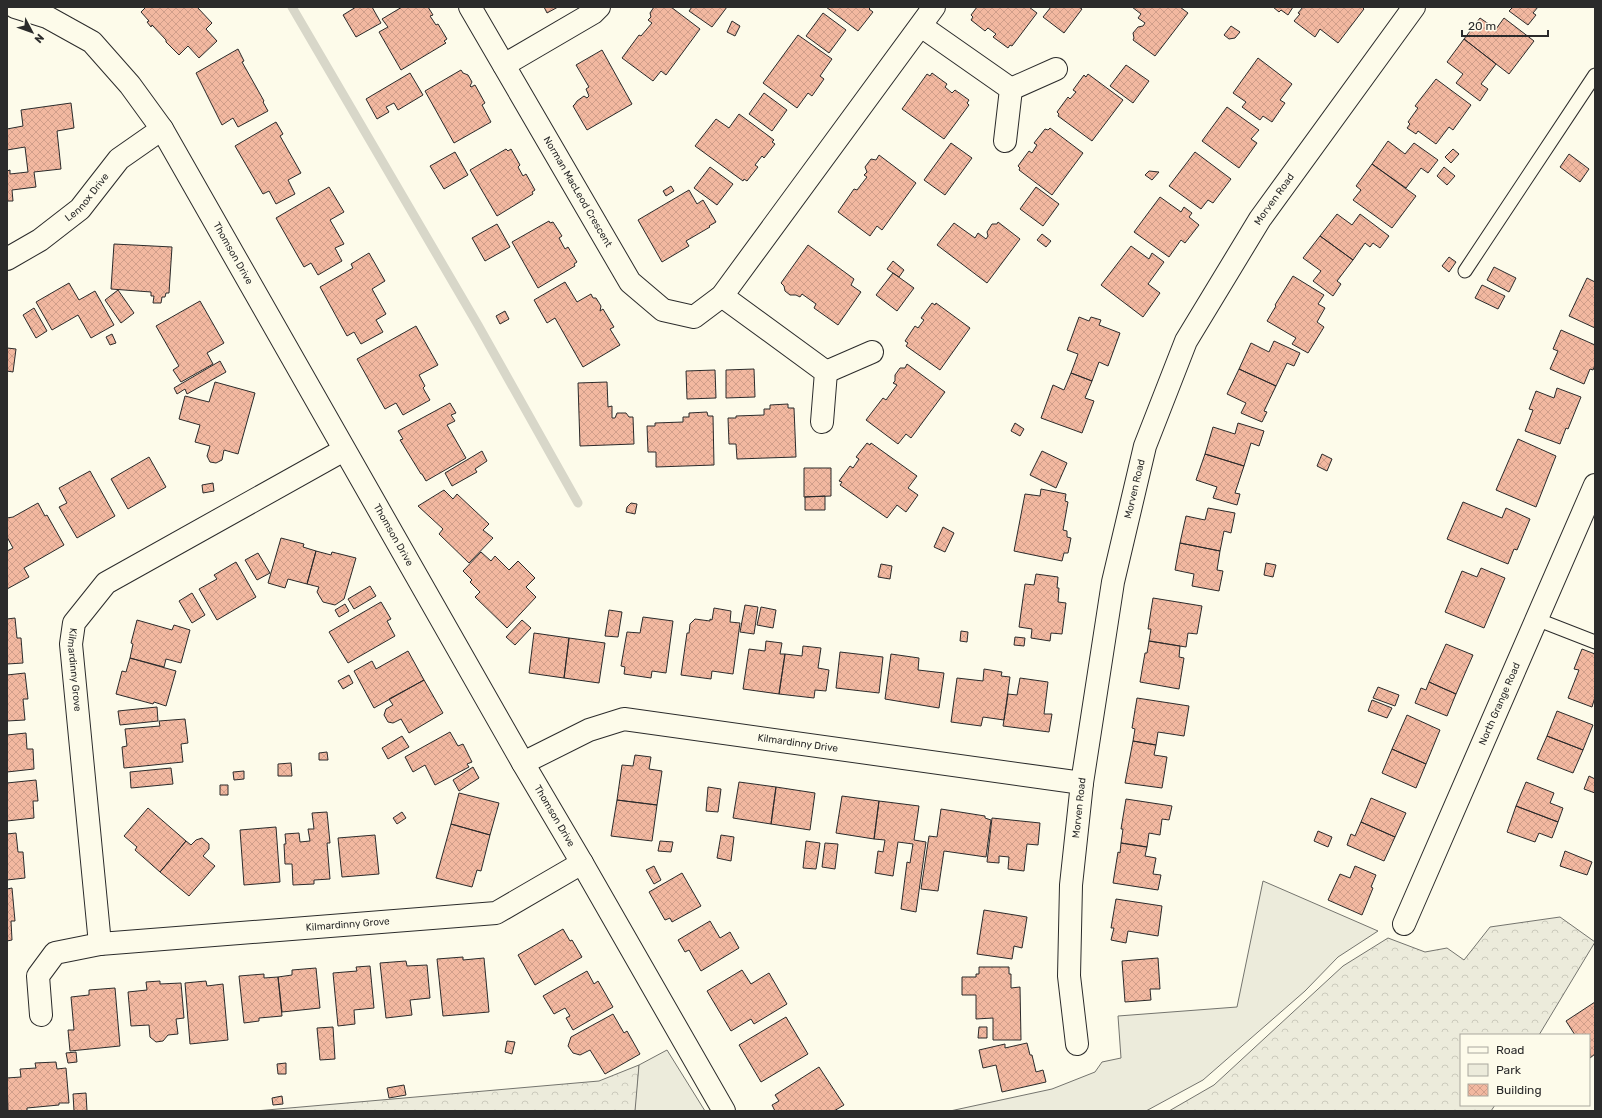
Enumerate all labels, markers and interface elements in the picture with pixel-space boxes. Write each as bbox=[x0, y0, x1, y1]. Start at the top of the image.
north arrow bbox=[12, 12, 52, 52]
scale bar bbox=[1462, 12, 1548, 38]
text: 20 m bbox=[1468, 19, 1496, 33]
text: N bbox=[32, 31, 47, 46]
street label: Norman MacLeod Crescent bbox=[541, 135, 615, 249]
street label: Lennox Drive bbox=[63, 171, 112, 224]
street label: Morven Road bbox=[1252, 171, 1297, 227]
street label: Thomson Drive bbox=[210, 220, 256, 287]
street label: Morven Road bbox=[1122, 458, 1148, 520]
street label: Thomson Drive bbox=[371, 502, 416, 569]
street label: Kilmardinny Grove bbox=[65, 627, 84, 713]
street label: North Grange Road bbox=[1477, 661, 1523, 747]
street label: Kilmardinny Drive bbox=[757, 732, 839, 755]
street label: Morven Road bbox=[1070, 777, 1089, 839]
street label: Thomson Drive bbox=[531, 783, 577, 850]
street label: Kilmardinny Grove bbox=[305, 915, 391, 934]
legend bbox=[1460, 1034, 1590, 1106]
text: Road bbox=[1496, 1043, 1524, 1057]
text: Park bbox=[1496, 1063, 1522, 1077]
text: Building bbox=[1496, 1083, 1542, 1097]

